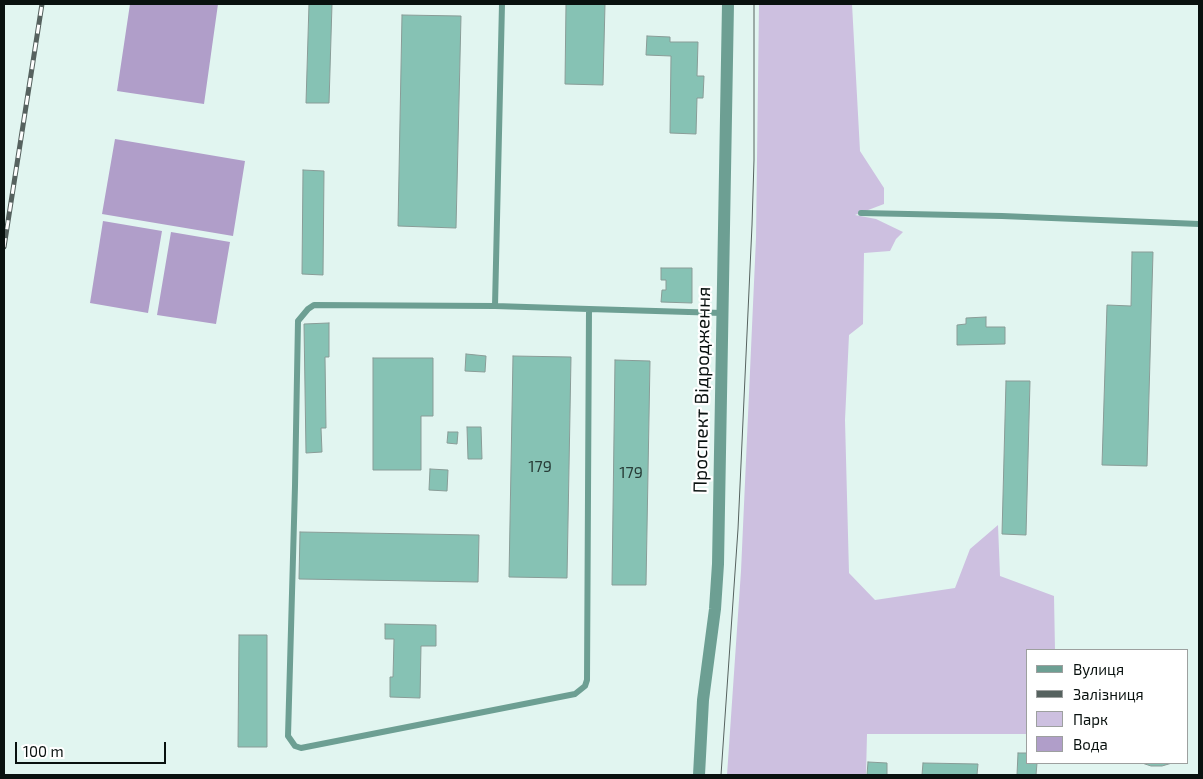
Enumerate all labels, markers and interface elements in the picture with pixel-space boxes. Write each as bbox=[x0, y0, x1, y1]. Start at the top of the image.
street label: Проспект Відродження bbox=[689, 286, 715, 494]
house number: 179 bbox=[528, 457, 552, 477]
house number: 179 bbox=[619, 463, 643, 483]
legend bbox=[1026, 649, 1188, 764]
text: Вулиця bbox=[1073, 660, 1124, 678]
text: Залізниця bbox=[1073, 685, 1144, 703]
text: Парк bbox=[1073, 710, 1108, 728]
scale bar bbox=[18, 732, 169, 764]
text: Вода bbox=[1073, 735, 1108, 753]
text: 100 m bbox=[23, 742, 64, 760]

